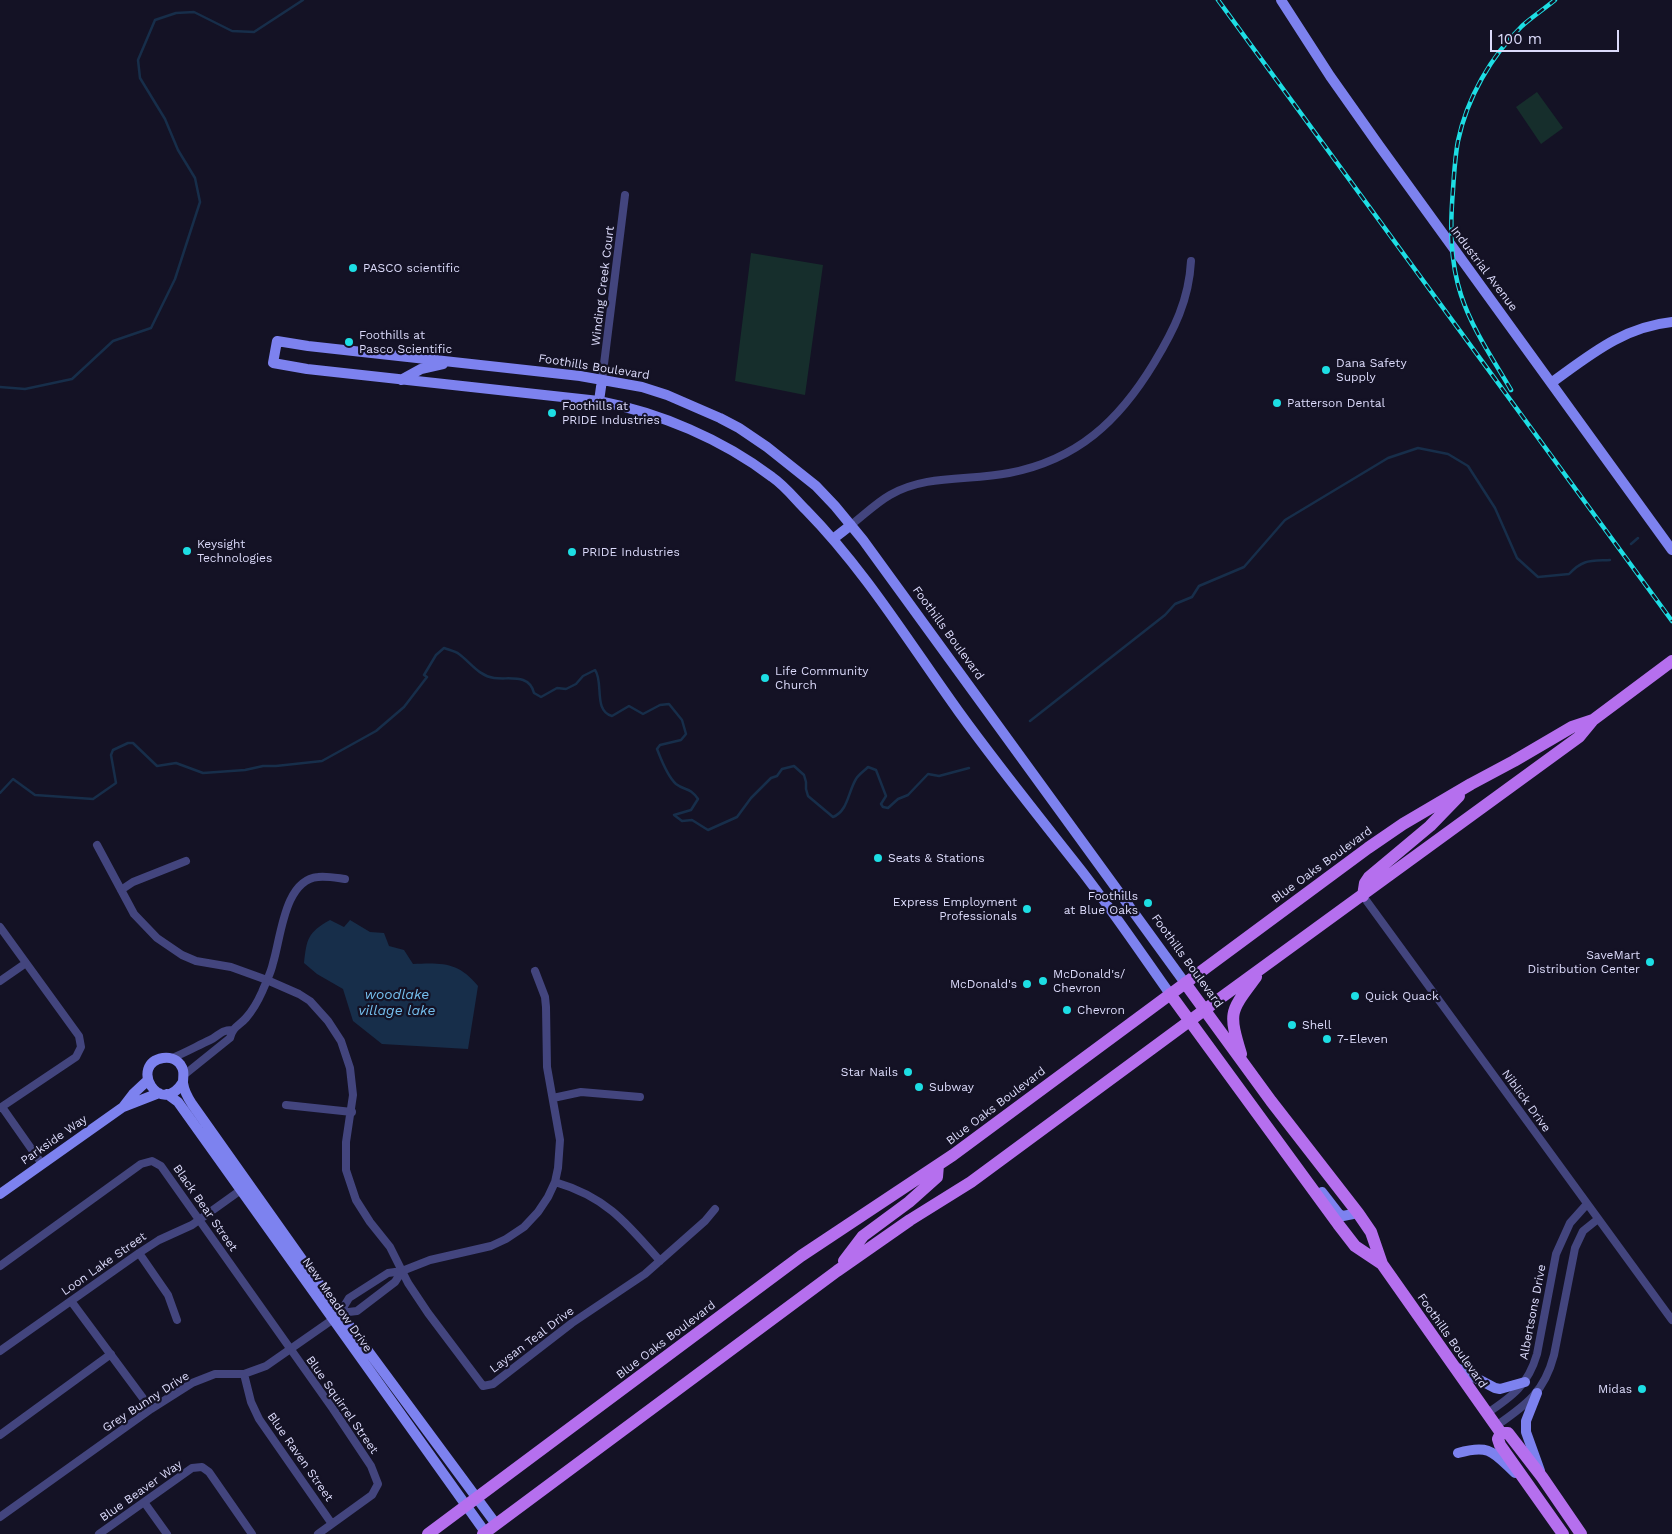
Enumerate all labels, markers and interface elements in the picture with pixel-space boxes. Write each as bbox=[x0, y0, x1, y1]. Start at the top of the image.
scale bar bbox=[1492, 20, 1621, 52]
text: 100 m bbox=[1498, 30, 1542, 48]
street label: Industrial Avenue bbox=[1447, 224, 1521, 314]
street label: Winding Creek Court bbox=[588, 225, 618, 347]
place label: PASCO scientific bbox=[363, 261, 460, 275]
marker: PASCO scientific bbox=[347, 262, 359, 274]
place label: Foothills at Pasco Scientific bbox=[359, 328, 452, 356]
marker: Foothills at Pasco Scientific bbox=[343, 336, 355, 348]
street label: Foothills Boulevard bbox=[537, 351, 651, 383]
place label: Dana Safety Supply bbox=[1336, 356, 1407, 384]
marker: Dana Safety Supply bbox=[1320, 364, 1332, 376]
place label: Patterson Dental bbox=[1287, 396, 1385, 410]
marker: Patterson Dental bbox=[1271, 397, 1283, 409]
place label: Foothills at PRIDE Industries bbox=[562, 399, 660, 427]
marker: Foothills at PRIDE Industries bbox=[546, 407, 558, 419]
place label: Keysight Technologies bbox=[197, 537, 272, 565]
marker: Keysight Technologies bbox=[181, 545, 193, 557]
place label: PRIDE Industries bbox=[582, 545, 680, 559]
marker: PRIDE Industries bbox=[566, 546, 578, 558]
street label: Foothills Boulevard bbox=[909, 583, 987, 683]
place label: Life Community Church bbox=[775, 664, 868, 692]
marker: Life Community Church bbox=[759, 672, 771, 684]
street label: Blue Oaks Boulevard bbox=[1269, 824, 1375, 906]
place label: Seats & Stations bbox=[888, 851, 985, 865]
marker: Seats & Stations bbox=[872, 852, 884, 864]
place label: Foothills at Blue Oaks bbox=[1064, 889, 1138, 917]
place label: Express Employment Professionals bbox=[893, 895, 1017, 923]
marker: Foothills at Blue Oaks bbox=[1142, 897, 1154, 909]
marker: Express Employment Professionals bbox=[1021, 903, 1033, 915]
street label: Foothills Boulevard bbox=[1148, 911, 1226, 1011]
place label: SaveMart Distribution Center bbox=[1528, 948, 1640, 976]
marker: SaveMart Distribution Center bbox=[1644, 956, 1656, 968]
place label: McDonald's/ Chevron bbox=[1053, 967, 1125, 995]
marker: McDonald's/ Chevron bbox=[1037, 975, 1049, 987]
place label: McDonald's bbox=[950, 977, 1017, 991]
marker: McDonald's bbox=[1021, 978, 1033, 990]
water label: woodlake village lake bbox=[359, 987, 435, 1020]
place label: Quick Quack bbox=[1365, 989, 1439, 1003]
marker: Quick Quack bbox=[1349, 990, 1361, 1002]
place label: Chevron bbox=[1077, 1003, 1125, 1017]
marker: Chevron bbox=[1061, 1004, 1073, 1016]
place label: Shell bbox=[1302, 1018, 1331, 1032]
marker: Shell bbox=[1286, 1019, 1298, 1031]
place label: 7-Eleven bbox=[1337, 1032, 1388, 1046]
marker: 7-Eleven bbox=[1321, 1033, 1333, 1045]
street label: Blue Oaks Boulevard bbox=[943, 1064, 1049, 1148]
place label: Star Nails bbox=[841, 1065, 898, 1079]
marker: Star Nails bbox=[902, 1066, 914, 1078]
street label: Niblick Drive bbox=[1498, 1067, 1554, 1135]
place label: Subway bbox=[929, 1080, 974, 1094]
marker: Subway bbox=[913, 1081, 925, 1093]
street label: Parkside Way bbox=[18, 1112, 90, 1168]
street label: Black Bear Street bbox=[170, 1162, 240, 1254]
street label: Loon Lake Street bbox=[59, 1229, 149, 1299]
street label: New Meadow Drive bbox=[299, 1255, 375, 1355]
street label: Albertsons Drive bbox=[1517, 1263, 1549, 1361]
street label: Foothills Boulevard bbox=[1414, 1291, 1490, 1391]
street label: Blue Oaks Boulevard bbox=[613, 1298, 719, 1382]
street label: Laysan Teal Drive bbox=[487, 1304, 577, 1376]
street label: Blue Squirrel Street bbox=[303, 1353, 381, 1457]
street label: Grey Bunny Drive bbox=[100, 1369, 192, 1435]
place label: Midas bbox=[1598, 1382, 1632, 1396]
marker: Midas bbox=[1636, 1383, 1648, 1395]
street label: Blue Raven Street bbox=[264, 1410, 336, 1504]
street label: Blue Beaver Way bbox=[97, 1457, 185, 1525]

